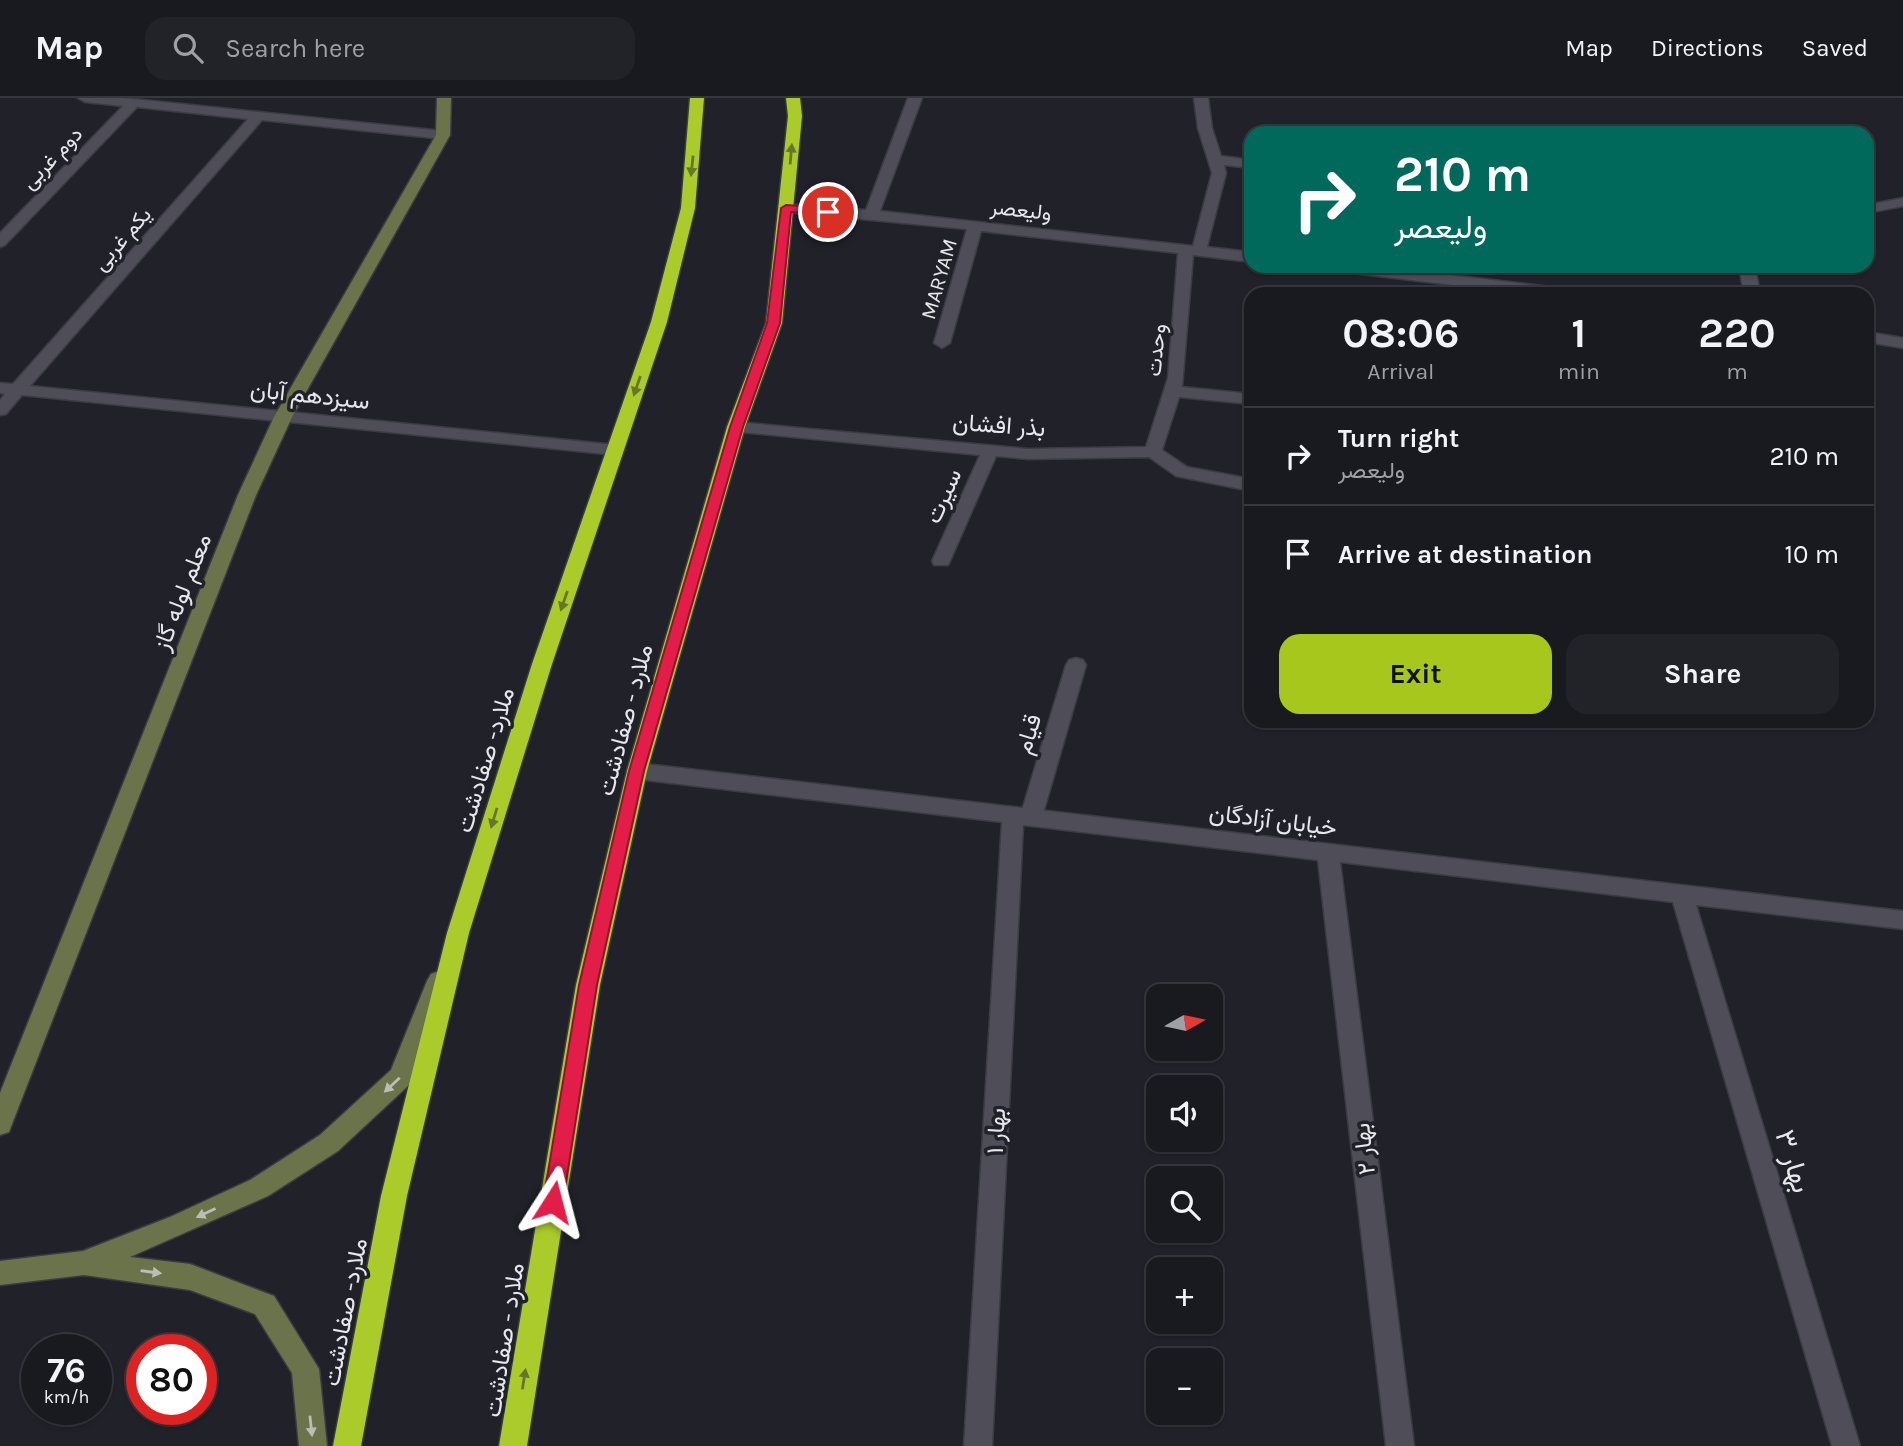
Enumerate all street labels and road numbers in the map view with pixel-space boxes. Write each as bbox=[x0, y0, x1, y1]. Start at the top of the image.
street label: دوم غربی bbox=[17, 122, 89, 195]
street label: ولیعصر bbox=[988, 195, 1053, 226]
street label: یکم غربی bbox=[88, 202, 157, 277]
street label: MARYAM bbox=[916, 236, 962, 322]
street label: وحدت bbox=[1141, 322, 1172, 378]
street label: سیزدهم آبان bbox=[249, 375, 371, 417]
street label: بذر افشان bbox=[952, 408, 1046, 443]
street label: سیرت bbox=[919, 464, 968, 528]
street label: معلم لوله گاز bbox=[147, 530, 219, 656]
street label: ملارد - صفادشت bbox=[591, 641, 660, 799]
street label: ملارد- صفادشت bbox=[450, 684, 521, 836]
street label: قیام bbox=[1009, 711, 1049, 758]
street label: خیابان آزادگان bbox=[1207, 798, 1338, 843]
street label: بهار ۱ bbox=[981, 1107, 1012, 1155]
street label: بهار ۲ bbox=[1347, 1121, 1382, 1176]
street label: بهار ۳ bbox=[1767, 1126, 1819, 1197]
street label: ملارد- صفادشت bbox=[317, 1236, 374, 1389]
street label: ملارد - صفادشت bbox=[478, 1261, 531, 1419]

